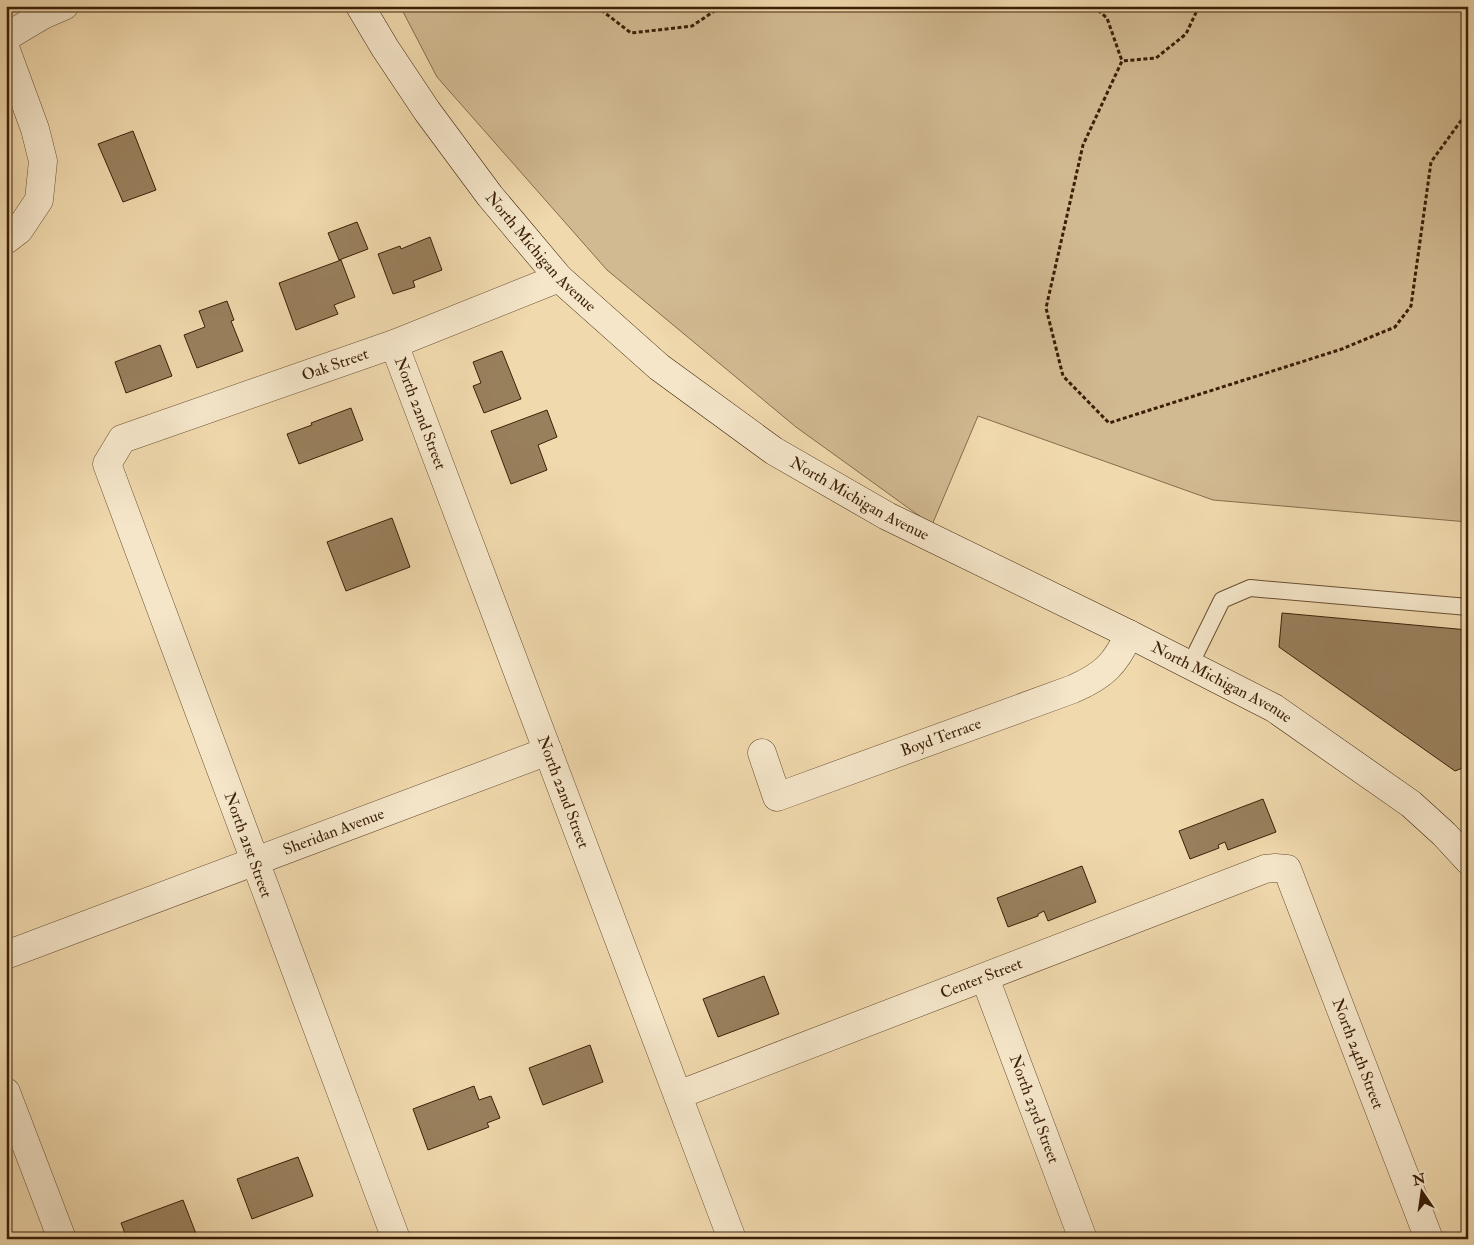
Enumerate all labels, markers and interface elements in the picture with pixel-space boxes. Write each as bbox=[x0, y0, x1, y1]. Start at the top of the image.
street label: North Michigan Avenue bbox=[481, 188, 600, 316]
street label: Oak Street bbox=[299, 344, 371, 385]
street label: North 22nd Street bbox=[390, 354, 450, 472]
street label: North Michigan Avenue bbox=[787, 452, 933, 545]
street label: North Michigan Avenue bbox=[1148, 637, 1296, 728]
street label: Boyd Terrace bbox=[898, 713, 984, 761]
street label: North 22nd Street bbox=[533, 733, 594, 851]
street label: North 21st Street bbox=[220, 789, 276, 901]
street label: Sheridan Avenue bbox=[280, 803, 387, 860]
street label: Center Street bbox=[937, 953, 1025, 1003]
street label: North 24th Street bbox=[1328, 996, 1388, 1112]
street label: North 23rd Street bbox=[1005, 1052, 1064, 1166]
north arrow bbox=[1396, 1168, 1446, 1218]
text: N bbox=[1410, 1170, 1428, 1190]

